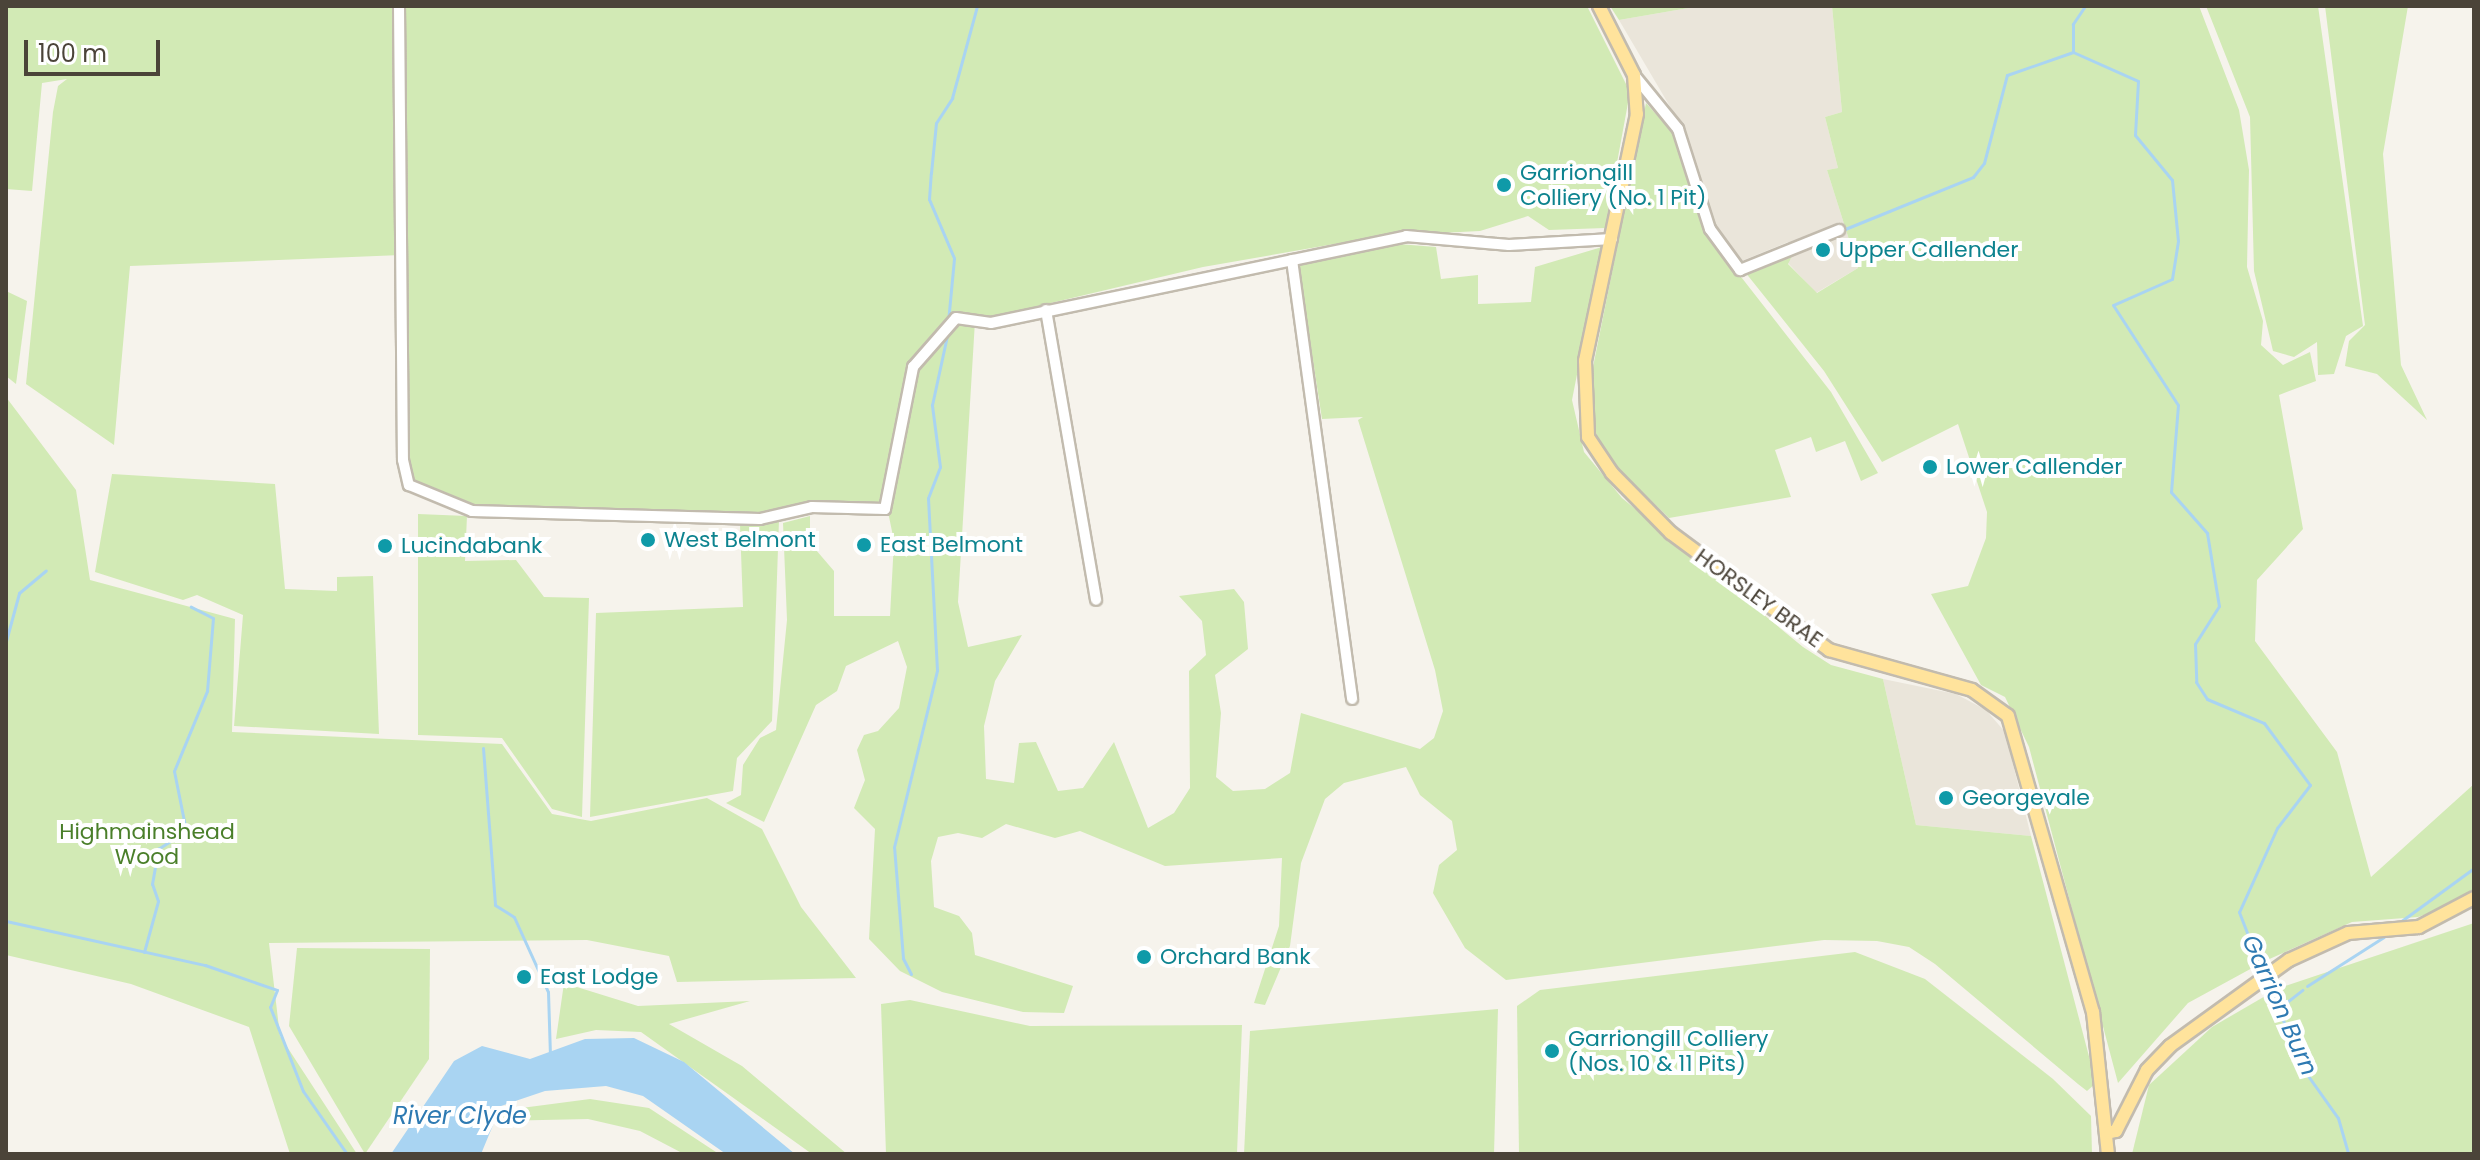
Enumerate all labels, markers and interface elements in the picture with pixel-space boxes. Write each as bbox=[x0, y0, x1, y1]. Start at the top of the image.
scale bar bbox=[28, 24, 164, 74]
text: 100 m bbox=[38, 37, 107, 70]
place label: Garriongill Colliery (No. 1 Pit) bbox=[1520, 159, 1706, 210]
marker: Garriongill Colliery (No. 1 Pit) bbox=[1495, 176, 1513, 194]
place label: Upper Callender bbox=[1839, 237, 2018, 263]
marker: Upper Callender bbox=[1814, 241, 1832, 259]
place label: Lower Callender bbox=[1946, 454, 2122, 480]
marker: Lower Callender bbox=[1921, 458, 1939, 476]
place label: West Belmont bbox=[664, 527, 816, 553]
marker: West Belmont bbox=[639, 531, 657, 549]
place label: East Belmont bbox=[880, 532, 1023, 558]
place label: Lucindabank bbox=[401, 533, 542, 559]
marker: East Belmont bbox=[855, 536, 873, 554]
marker: Lucindabank bbox=[376, 537, 394, 555]
street label: HORSLEY BRAE bbox=[1690, 543, 1828, 653]
place label: Georgevale bbox=[1962, 785, 2090, 811]
marker: Georgevale bbox=[1937, 789, 1955, 807]
park label: Highmainshead Wood bbox=[59, 818, 235, 870]
water label: Garrion Burn bbox=[2236, 930, 2324, 1080]
place label: Orchard Bank bbox=[1160, 944, 1311, 970]
marker: Orchard Bank bbox=[1135, 948, 1153, 966]
place label: East Lodge bbox=[540, 964, 658, 990]
marker: East Lodge bbox=[515, 968, 533, 986]
place label: Garriongill Colliery (Nos. 10 & 11 Pits) bbox=[1568, 1025, 1768, 1076]
marker: Garriongill Colliery (Nos. 10 & 11 Pits) bbox=[1543, 1042, 1561, 1060]
water label: River Clyde bbox=[393, 1102, 527, 1130]

